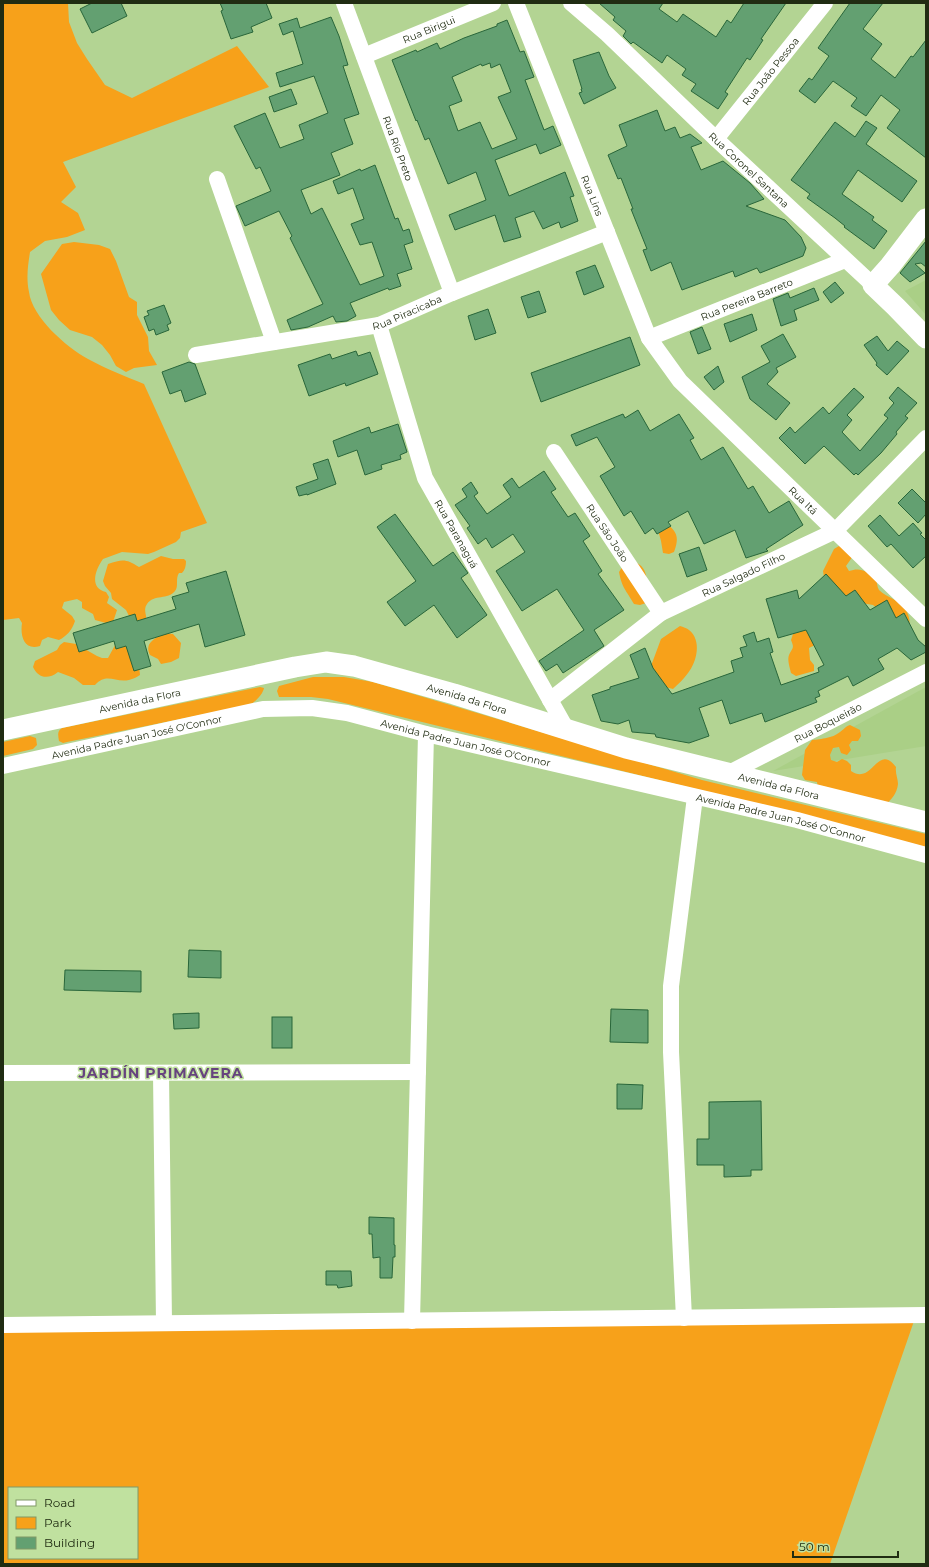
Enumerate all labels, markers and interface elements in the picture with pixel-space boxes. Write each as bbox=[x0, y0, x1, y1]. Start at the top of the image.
street label: Rua Birigui bbox=[401, 13, 457, 46]
street label: Rua João Pessoa bbox=[740, 35, 802, 108]
street label: Rua Río Preto bbox=[380, 114, 416, 183]
street label: Rua Coronel Santana bbox=[706, 129, 792, 211]
street label: Rua Lins bbox=[578, 173, 606, 218]
street label: Rua Pereira Barreto bbox=[699, 276, 795, 324]
street label: Rua Piracicaba bbox=[371, 292, 444, 333]
street label: Rua Itá bbox=[786, 484, 820, 518]
street label: Rua Paranaguá bbox=[432, 497, 481, 571]
street label: Rua São João bbox=[583, 502, 631, 565]
street label: Rua Salgado Filho bbox=[700, 549, 787, 600]
street label: Avenida da Flora bbox=[425, 681, 509, 717]
street label: Avenida da Flora bbox=[98, 686, 182, 716]
street label: Rua Boqueirão bbox=[792, 700, 864, 746]
street label: Avenida Padre Juan José O'Connor bbox=[50, 712, 223, 762]
street label: Avenida Padre Juan José O'Connor bbox=[379, 716, 552, 770]
street label: Avenida da Flora bbox=[737, 770, 821, 802]
street label: Avenida Padre Juan José O'Connor bbox=[695, 791, 867, 845]
district label: JARDÍN PRIMAVERA bbox=[78, 1064, 244, 1082]
legend bbox=[8, 1487, 138, 1559]
text: Road bbox=[44, 1495, 75, 1510]
text: Park bbox=[44, 1515, 72, 1530]
scale bar bbox=[793, 1533, 898, 1559]
text: Building bbox=[44, 1535, 95, 1550]
text: 50 m bbox=[799, 1539, 830, 1554]

